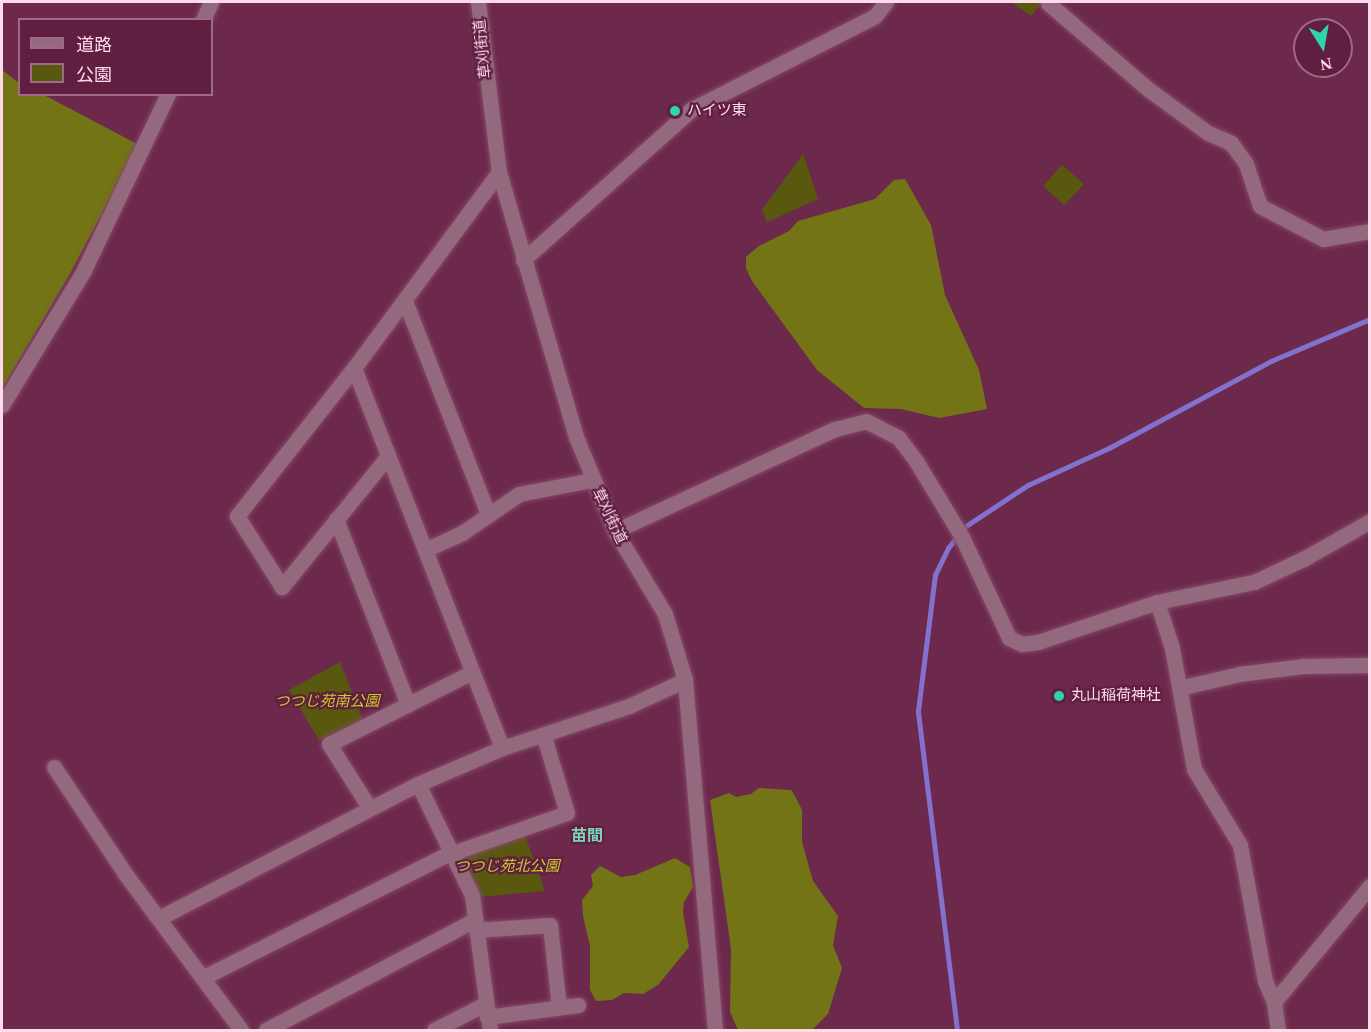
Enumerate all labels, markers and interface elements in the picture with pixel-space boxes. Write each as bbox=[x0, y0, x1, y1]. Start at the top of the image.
legend bbox=[18, 18, 213, 96]
street label: 草刈街道 bbox=[471, 18, 495, 80]
north arrow bbox=[1293, 18, 1353, 78]
text: 道路 bbox=[76, 35, 112, 55]
text: N bbox=[1319, 55, 1333, 74]
text: 公園 bbox=[76, 65, 112, 85]
place label: ハイツ東 bbox=[687, 102, 747, 120]
marker: ハイツ東 bbox=[668, 104, 682, 118]
street label: 草刈街道 bbox=[588, 485, 630, 547]
place label: 丸山稲荷神社 bbox=[1071, 687, 1161, 705]
marker: 丸山稲荷神社 bbox=[1052, 689, 1066, 703]
park label: つつじ苑南公園 bbox=[275, 693, 379, 711]
district label: 苗間 bbox=[571, 826, 603, 846]
park label: つつじ苑北公園 bbox=[455, 858, 559, 876]

